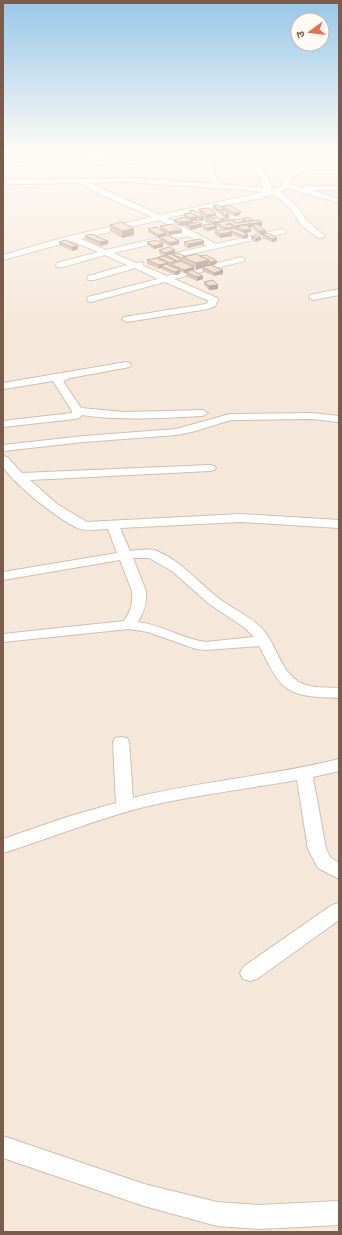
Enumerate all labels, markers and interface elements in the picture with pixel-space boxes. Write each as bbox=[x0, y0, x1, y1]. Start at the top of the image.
north arrow bbox=[290, 12, 330, 52]
text: उ bbox=[294, 29, 308, 39]

